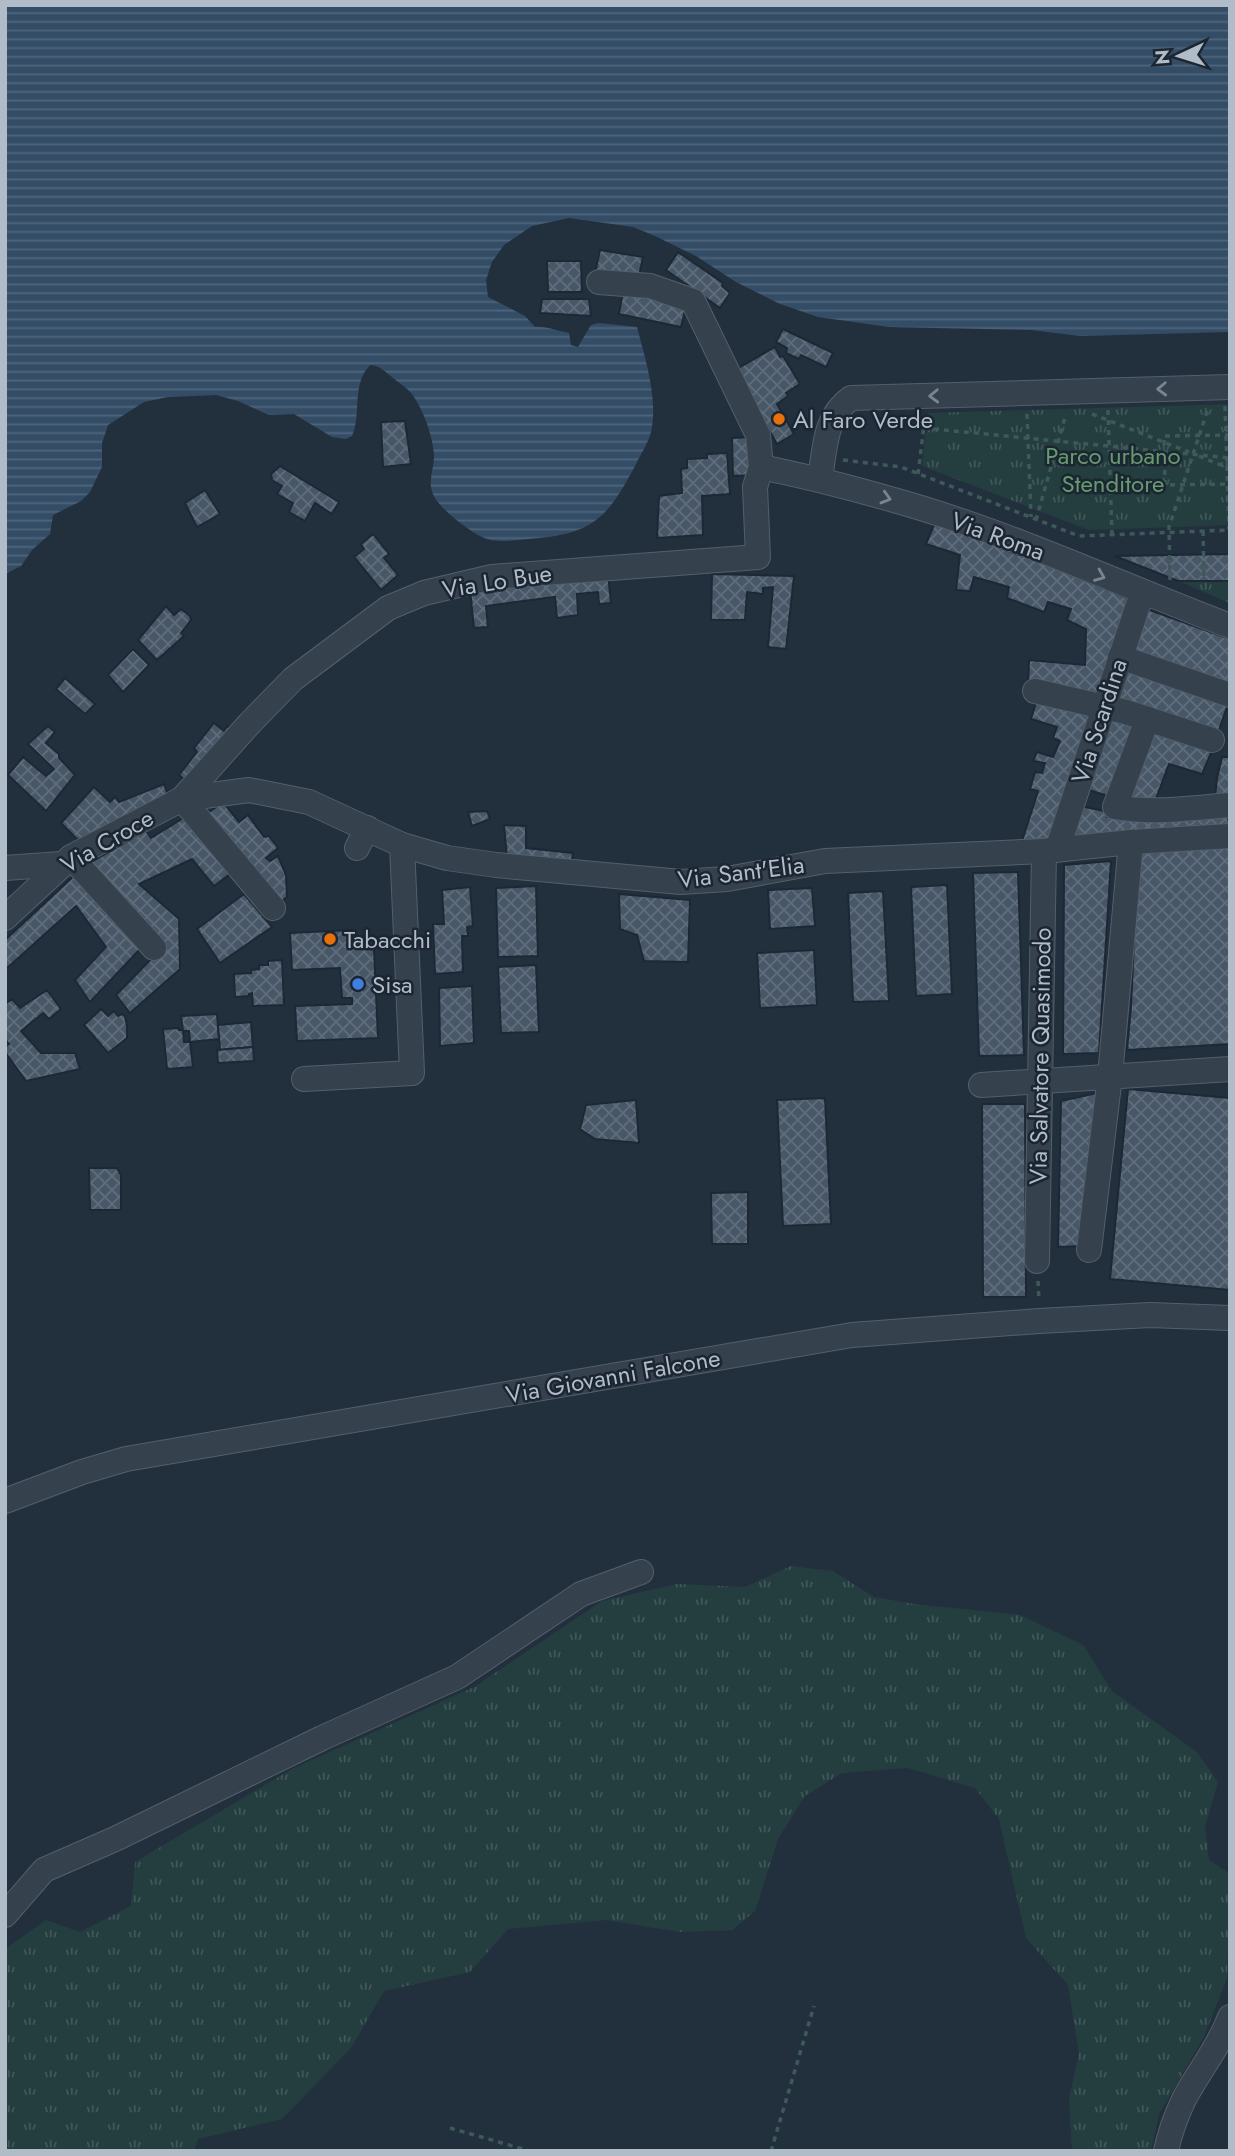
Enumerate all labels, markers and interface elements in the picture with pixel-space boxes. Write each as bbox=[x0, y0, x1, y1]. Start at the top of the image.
north arrow bbox=[1144, 21, 1214, 91]
text: N bbox=[1149, 49, 1177, 66]
one-way arrow bbox=[1156, 381, 1166, 397]
one-way arrow bbox=[928, 388, 939, 403]
place label: Al Faro Verde bbox=[793, 402, 933, 437]
marker: Al Faro Verde bbox=[771, 411, 787, 427]
park label: Parco urbano Stenditore bbox=[1045, 438, 1181, 501]
one-way arrow bbox=[880, 490, 892, 504]
street label: Via Roma bbox=[946, 503, 1050, 569]
street label: Via Lo Bue bbox=[440, 555, 554, 607]
one-way arrow bbox=[1093, 567, 1105, 581]
street label: Via Scardina bbox=[1062, 654, 1136, 788]
street label: Via Croce bbox=[54, 800, 160, 882]
street label: Via Sant'Elia bbox=[676, 847, 806, 897]
place label: Tabacchi bbox=[344, 922, 431, 957]
street label: Via Salvatore Quasimodo bbox=[1020, 927, 1060, 1185]
marker: Tabacchi bbox=[322, 931, 338, 947]
place label: Sisa bbox=[372, 967, 413, 1002]
marker: Sisa bbox=[350, 976, 366, 992]
street label: Via Giovanni Falcone bbox=[503, 1340, 723, 1412]

